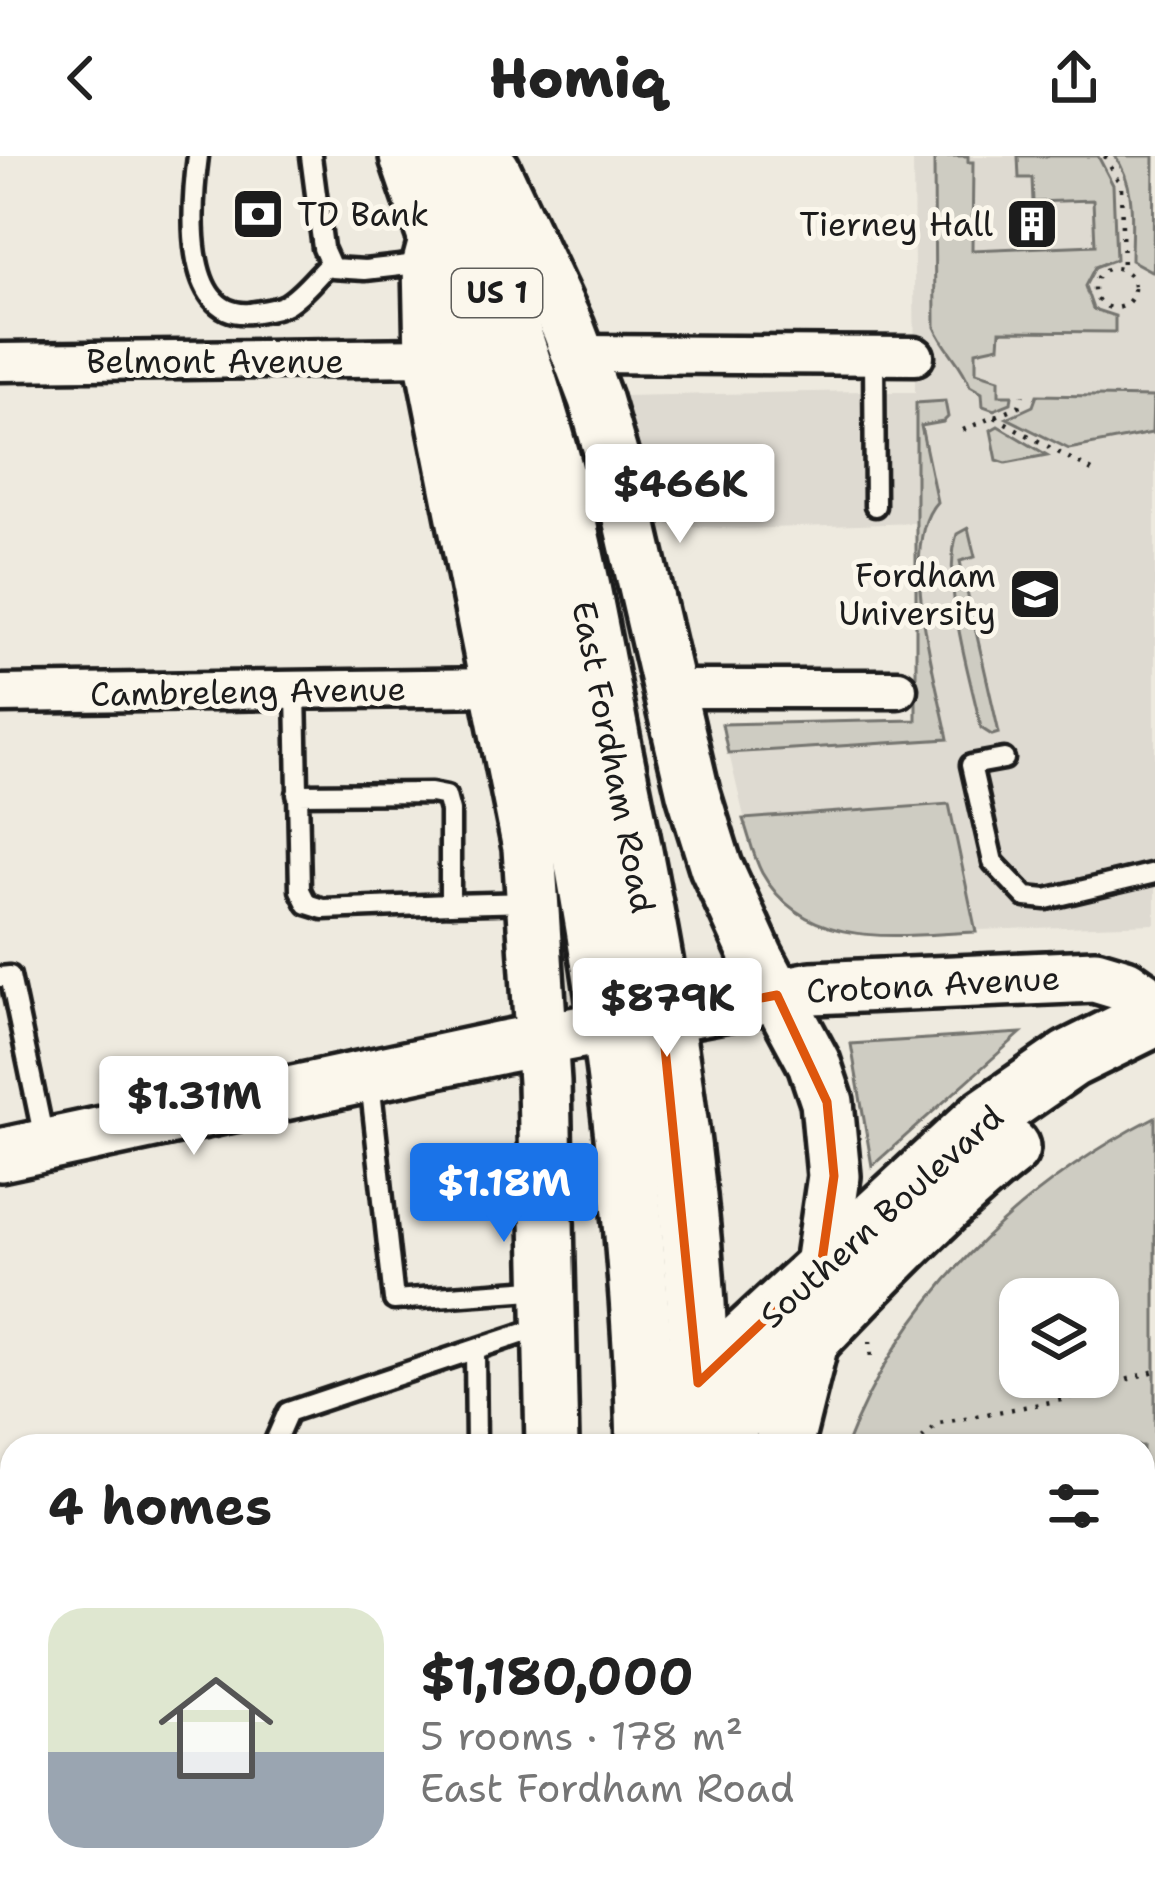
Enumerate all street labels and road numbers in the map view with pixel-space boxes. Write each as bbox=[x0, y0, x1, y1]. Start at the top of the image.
road number: US 1 bbox=[452, 269, 542, 317]
street label: Belmont Avenue bbox=[86, 339, 344, 384]
street label: East Fordham Road bbox=[561, 597, 666, 917]
street label: Cambreleng Avenue bbox=[90, 666, 406, 717]
street label: Crotona Avenue bbox=[805, 955, 1061, 1014]
street label: Southern Boulevard bbox=[750, 1095, 1013, 1338]

